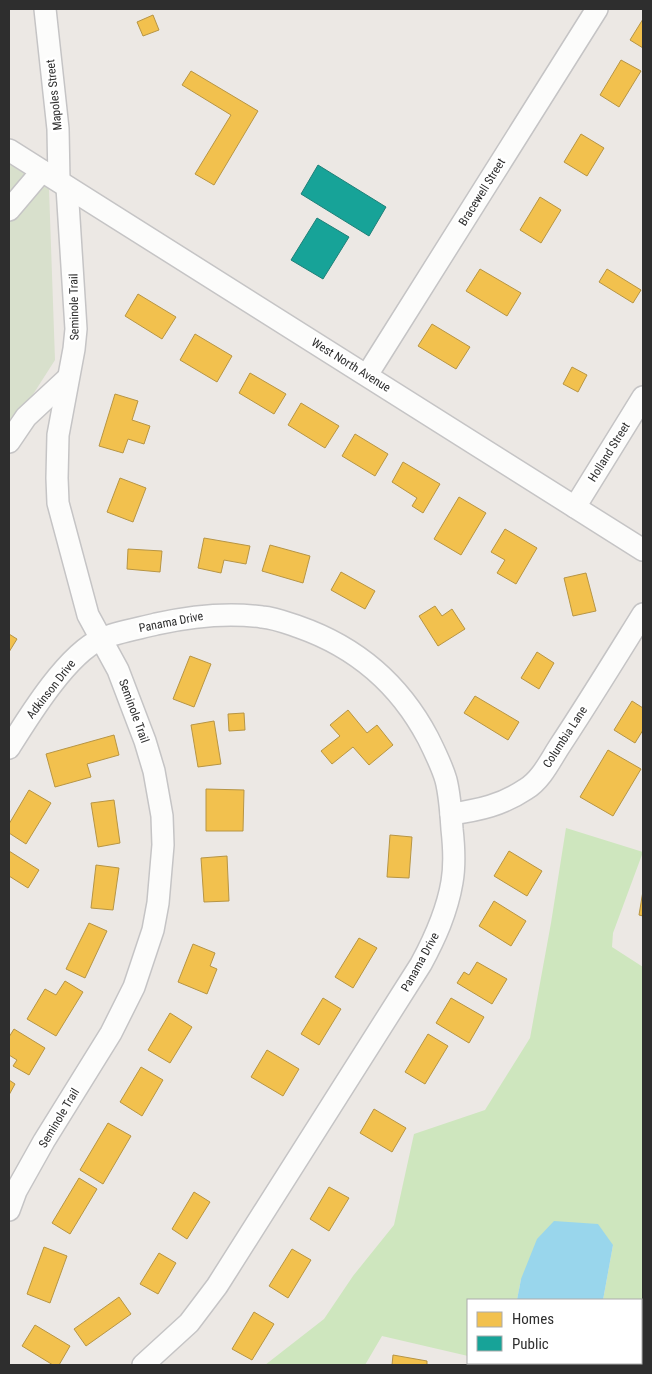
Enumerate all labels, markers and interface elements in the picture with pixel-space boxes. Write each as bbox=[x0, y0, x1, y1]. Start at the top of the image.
street label: Mapoles Street bbox=[43, 58, 65, 131]
street label: Bracewell Street bbox=[456, 155, 508, 228]
street label: Seminole Trail bbox=[66, 273, 82, 341]
street label: West North Avenue bbox=[309, 335, 393, 395]
street label: Holland Street bbox=[585, 419, 633, 484]
street label: Panama Drive bbox=[138, 609, 205, 635]
street label: Adkinson Drive bbox=[24, 656, 79, 721]
street label: Seminole Trail bbox=[116, 677, 152, 745]
street label: Columbia Lane bbox=[540, 703, 590, 770]
street label: Panama Drive bbox=[398, 930, 442, 994]
street label: Seminole Trail bbox=[36, 1086, 82, 1150]
legend bbox=[467, 1299, 642, 1364]
text: Homes bbox=[512, 1310, 554, 1328]
text: Public bbox=[512, 1335, 549, 1353]

